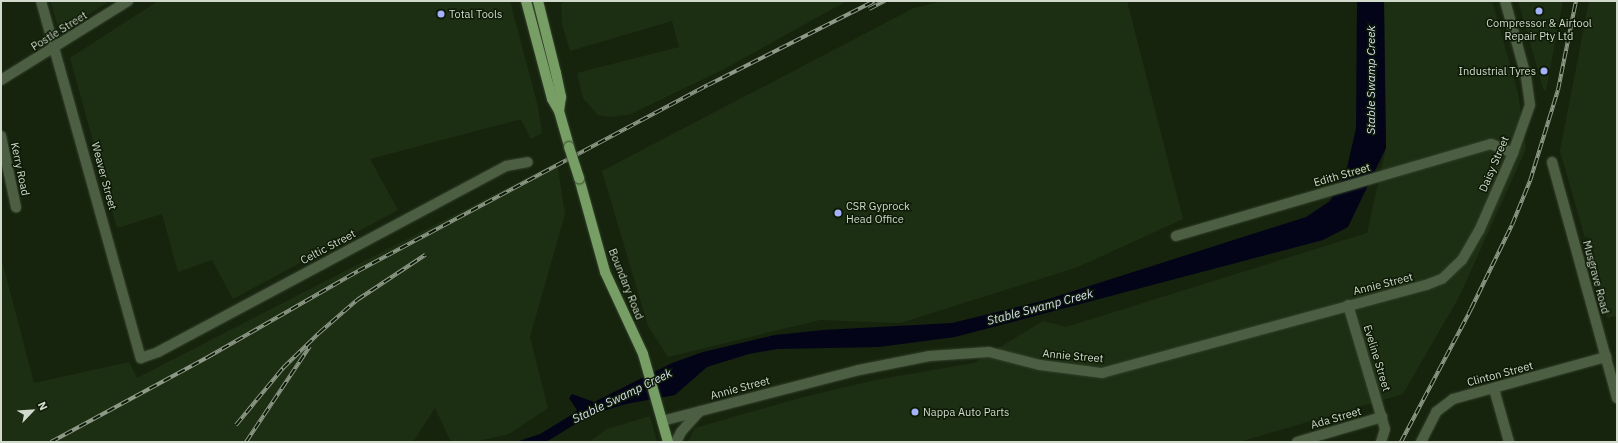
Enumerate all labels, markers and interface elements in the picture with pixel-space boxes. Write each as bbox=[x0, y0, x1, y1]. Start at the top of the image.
marker: Compressor & Airtool Repair Pty Ltd bbox=[1534, 6, 1544, 16]
place label: Total Tools bbox=[449, 7, 502, 21]
street label: Postle Street bbox=[29, 9, 89, 53]
marker: Total Tools bbox=[436, 9, 446, 19]
place label: Compressor & Airtool Repair Pty Ltd bbox=[1486, 17, 1592, 43]
water label: Stable Swamp Creek bbox=[1364, 25, 1378, 135]
place label: Industrial Tyres bbox=[1459, 64, 1536, 78]
marker: Industrial Tyres bbox=[1539, 66, 1549, 76]
street label: Daisy Street bbox=[1476, 134, 1512, 194]
street label: Kerry Road bbox=[8, 141, 32, 197]
street label: Weaver Street bbox=[89, 141, 119, 211]
street label: Edith Street bbox=[1312, 161, 1372, 189]
place label: CSR Gyprock Head Office bbox=[846, 200, 910, 226]
marker: CSR Gyprock Head Office bbox=[833, 208, 843, 218]
street label: Celtic Street bbox=[298, 227, 358, 267]
street label: Musgrave Road bbox=[1580, 239, 1612, 315]
street label: Boundary Road bbox=[606, 246, 646, 322]
street label: Annie Street bbox=[1352, 270, 1414, 298]
water label: Stable Swamp Creek bbox=[985, 286, 1095, 328]
street label: Eveline Street bbox=[1361, 323, 1393, 393]
street label: Annie Street bbox=[1042, 347, 1104, 365]
street label: Clinton Street bbox=[1466, 359, 1534, 389]
water label: Stable Swamp Creek bbox=[570, 366, 674, 426]
street label: Annie Street bbox=[709, 374, 771, 402]
north arrow bbox=[12, 391, 52, 431]
text: N bbox=[35, 399, 51, 412]
street label: Ada Street bbox=[1309, 404, 1363, 432]
place label: Nappa Auto Parts bbox=[923, 405, 1009, 419]
marker: Nappa Auto Parts bbox=[910, 407, 920, 417]

